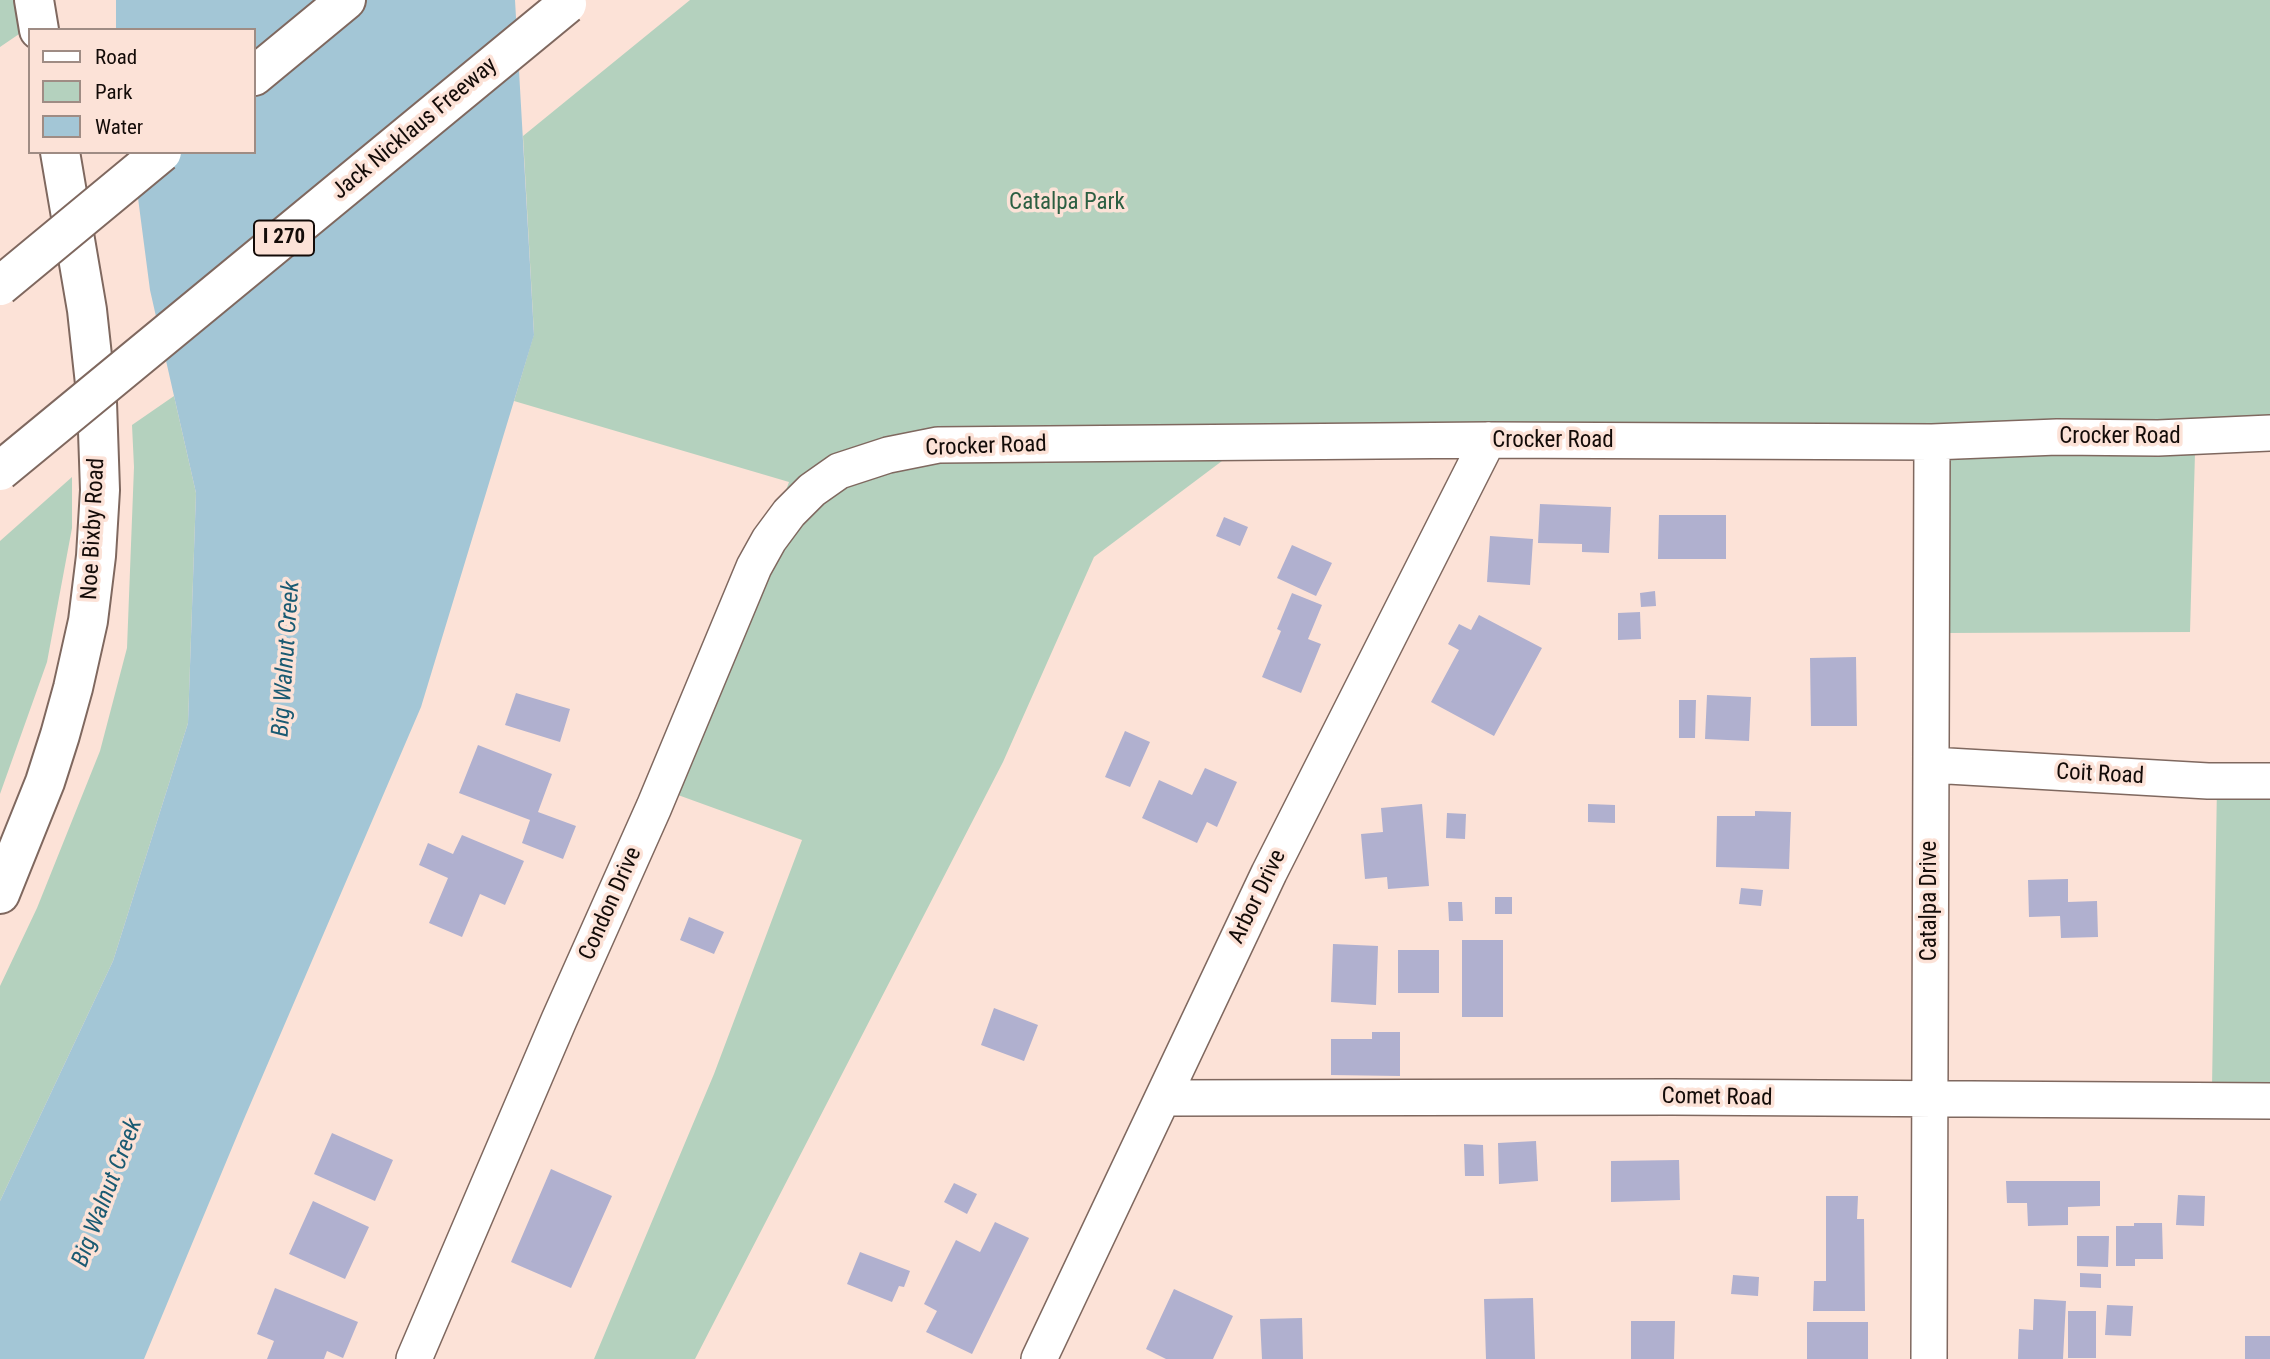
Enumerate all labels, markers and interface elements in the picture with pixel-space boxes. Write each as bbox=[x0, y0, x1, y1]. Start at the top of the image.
legend bbox=[28, 28, 256, 154]
text: Road bbox=[95, 45, 137, 69]
street label: Jack Nicklaus Freeway bbox=[327, 52, 503, 206]
text: Park bbox=[95, 80, 132, 104]
text: Water bbox=[95, 115, 143, 139]
park label: Catalpa Park bbox=[1009, 189, 1125, 217]
road number: I 270 bbox=[254, 220, 314, 256]
street label: Crocker Road bbox=[2059, 423, 2181, 451]
street label: Crocker Road bbox=[1492, 427, 1614, 455]
street label: Crocker Road bbox=[925, 431, 1047, 463]
street label: Noe Bixby Road bbox=[77, 457, 111, 601]
water label: Big Walnut Creek bbox=[267, 580, 307, 738]
street label: Coit Road bbox=[2055, 759, 2145, 791]
street label: Catalpa Drive bbox=[1916, 841, 1944, 961]
street label: Condon Drive bbox=[574, 843, 648, 965]
street label: Arbor Drive bbox=[1223, 845, 1293, 949]
street label: Comet Road bbox=[1661, 1083, 1773, 1113]
water label: Big Walnut Creek bbox=[67, 1115, 149, 1271]

